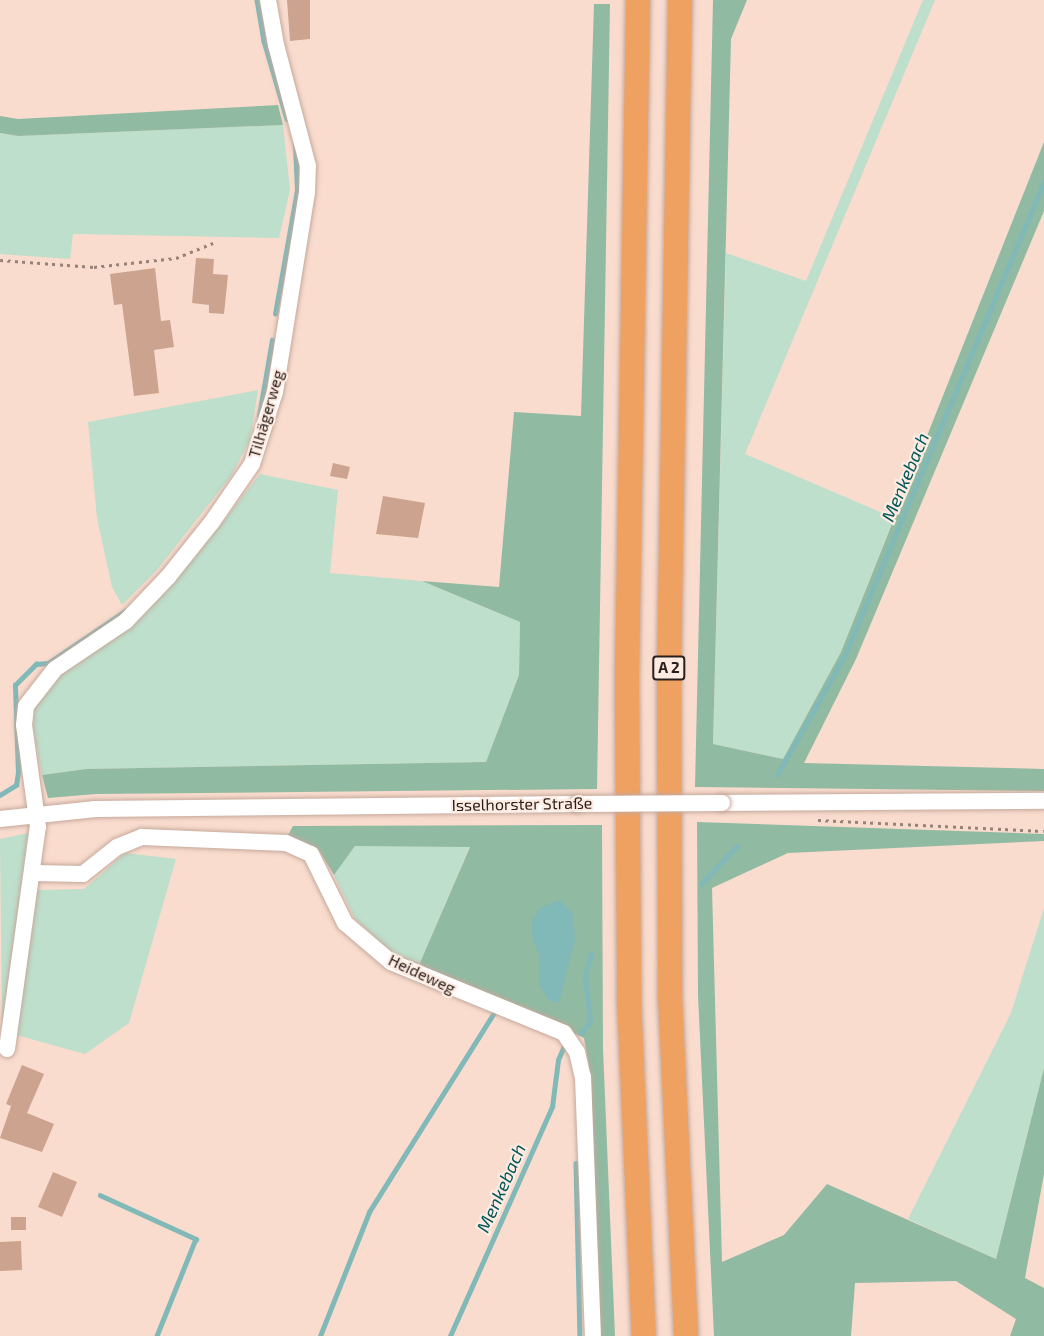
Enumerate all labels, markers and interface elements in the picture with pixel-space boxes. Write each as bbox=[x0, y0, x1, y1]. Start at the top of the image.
street label: Tilhägerweg bbox=[244, 368, 288, 460]
water label: Menkebach bbox=[877, 429, 933, 525]
road number: A 2 bbox=[651, 656, 687, 680]
street label: Isselhorster Straße bbox=[451, 793, 593, 815]
street label: Heideweg bbox=[385, 950, 459, 998]
water label: Menkebach bbox=[472, 1140, 530, 1236]

